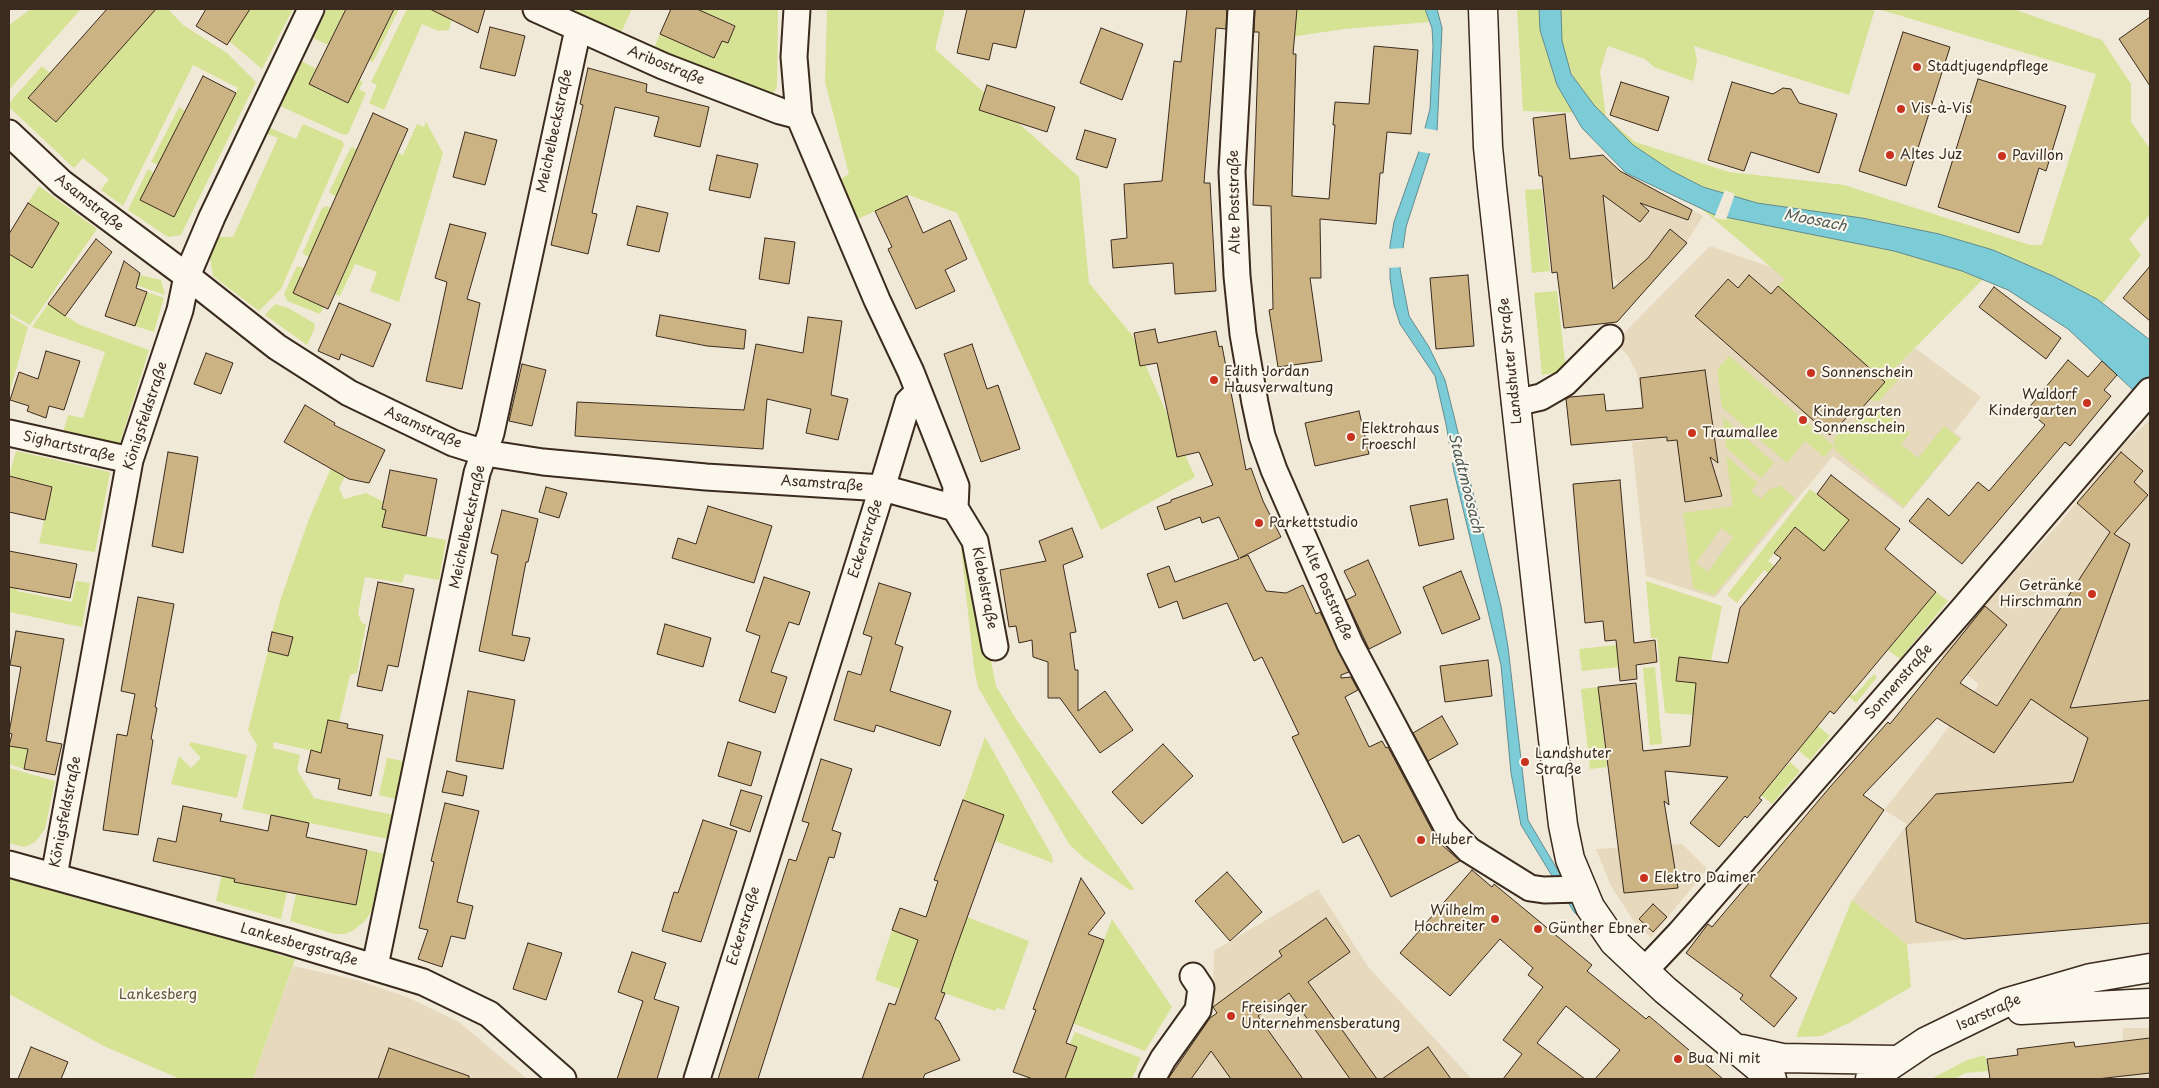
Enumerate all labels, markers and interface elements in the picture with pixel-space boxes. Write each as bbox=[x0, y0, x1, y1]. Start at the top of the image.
street label: Aribostraße bbox=[625, 43, 707, 89]
place label: Stadtjugendpflege bbox=[1927, 59, 2048, 75]
marker: Stadtjugendpflege bbox=[1911, 61, 1923, 73]
street label: Meichelbeckstraße bbox=[534, 68, 576, 194]
place label: Vis-à-Vis bbox=[1911, 101, 1972, 117]
marker: Vis-à-Vis bbox=[1895, 103, 1907, 115]
place label: Altes Juz bbox=[1900, 147, 1962, 163]
place label: Pavillon bbox=[2012, 148, 2063, 164]
marker: Altes Juz bbox=[1884, 149, 1896, 161]
street label: Alte Poststraße bbox=[1226, 150, 1244, 254]
marker: Pavillon bbox=[1996, 150, 2008, 162]
street label: Asamstraße bbox=[51, 171, 127, 235]
water label: Moosach bbox=[1782, 206, 1848, 236]
street label: Landshuter Straße bbox=[1496, 297, 1526, 425]
street label: Königsfeldstraße bbox=[121, 360, 171, 472]
place label: Edith Jordan Hausverwaltung bbox=[1224, 364, 1333, 397]
place label: Sonnenschein bbox=[1821, 365, 1913, 381]
marker: Sonnenschein bbox=[1805, 367, 1817, 379]
marker: Edith Jordan Hausverwaltung bbox=[1208, 374, 1220, 386]
place label: Waldorf Kindergarten bbox=[1989, 387, 2077, 420]
marker: Waldorf Kindergarten bbox=[2081, 397, 2093, 409]
street label: Asamstraße bbox=[382, 404, 464, 452]
place label: Kindergarten Sonnenschein bbox=[1813, 404, 1905, 437]
marker: Kindergarten Sonnenschein bbox=[1797, 414, 1809, 426]
place label: Elektrohaus Froeschl bbox=[1361, 421, 1439, 454]
place label: Traumallee bbox=[1702, 425, 1778, 441]
marker: Traumallee bbox=[1686, 427, 1698, 439]
street label: Sighartstraße bbox=[21, 428, 117, 466]
marker: Elektrohaus Froeschl bbox=[1345, 431, 1357, 443]
water label: Stadtmoosach bbox=[1444, 431, 1486, 535]
street label: Meichelbeckstraße bbox=[447, 464, 489, 590]
street label: Asamstraße bbox=[780, 473, 864, 495]
street label: Eckerstraße bbox=[845, 498, 887, 580]
place label: Parkettstudio bbox=[1269, 515, 1358, 531]
marker: Parkettstudio bbox=[1253, 517, 1265, 529]
street label: Alte Poststraße bbox=[1298, 541, 1356, 643]
street label: Klebelstraße bbox=[968, 545, 1000, 631]
place label: Getränke Hirschmann bbox=[2000, 578, 2082, 610]
marker: Getränke Hirschmann bbox=[2086, 588, 2098, 600]
street label: Sonnenstraße bbox=[1862, 641, 1936, 723]
place label: Landshuter Straße bbox=[1535, 746, 1611, 779]
street label: Königsfeldstraße bbox=[47, 755, 85, 869]
marker: Landshuter Straße bbox=[1519, 756, 1531, 768]
place label: Huber bbox=[1431, 832, 1473, 848]
marker: Huber bbox=[1415, 834, 1427, 846]
place label: Elektro Daimer bbox=[1654, 870, 1756, 886]
marker: Elektro Daimer bbox=[1638, 872, 1650, 884]
street label: Eckerstraße bbox=[724, 884, 764, 968]
place label: Wilhelm Hochreiter bbox=[1414, 903, 1485, 936]
marker: Wilhelm Hochreiter bbox=[1489, 913, 1501, 925]
street label: Lankesbergstraße bbox=[238, 920, 360, 970]
place label: Günther Ebner bbox=[1548, 921, 1647, 937]
marker: Günther Ebner bbox=[1532, 923, 1544, 935]
park label: Lankesberg bbox=[119, 987, 197, 1003]
street label: Isarstraße bbox=[1954, 991, 2024, 1035]
place label: Freisinger Unternehmensberatung bbox=[1241, 1000, 1400, 1032]
marker: Freisinger Unternehmensberatung bbox=[1225, 1010, 1237, 1022]
place label: Bua Ni mit bbox=[1688, 1051, 1761, 1067]
marker: Bua Ni mit bbox=[1672, 1053, 1684, 1065]

